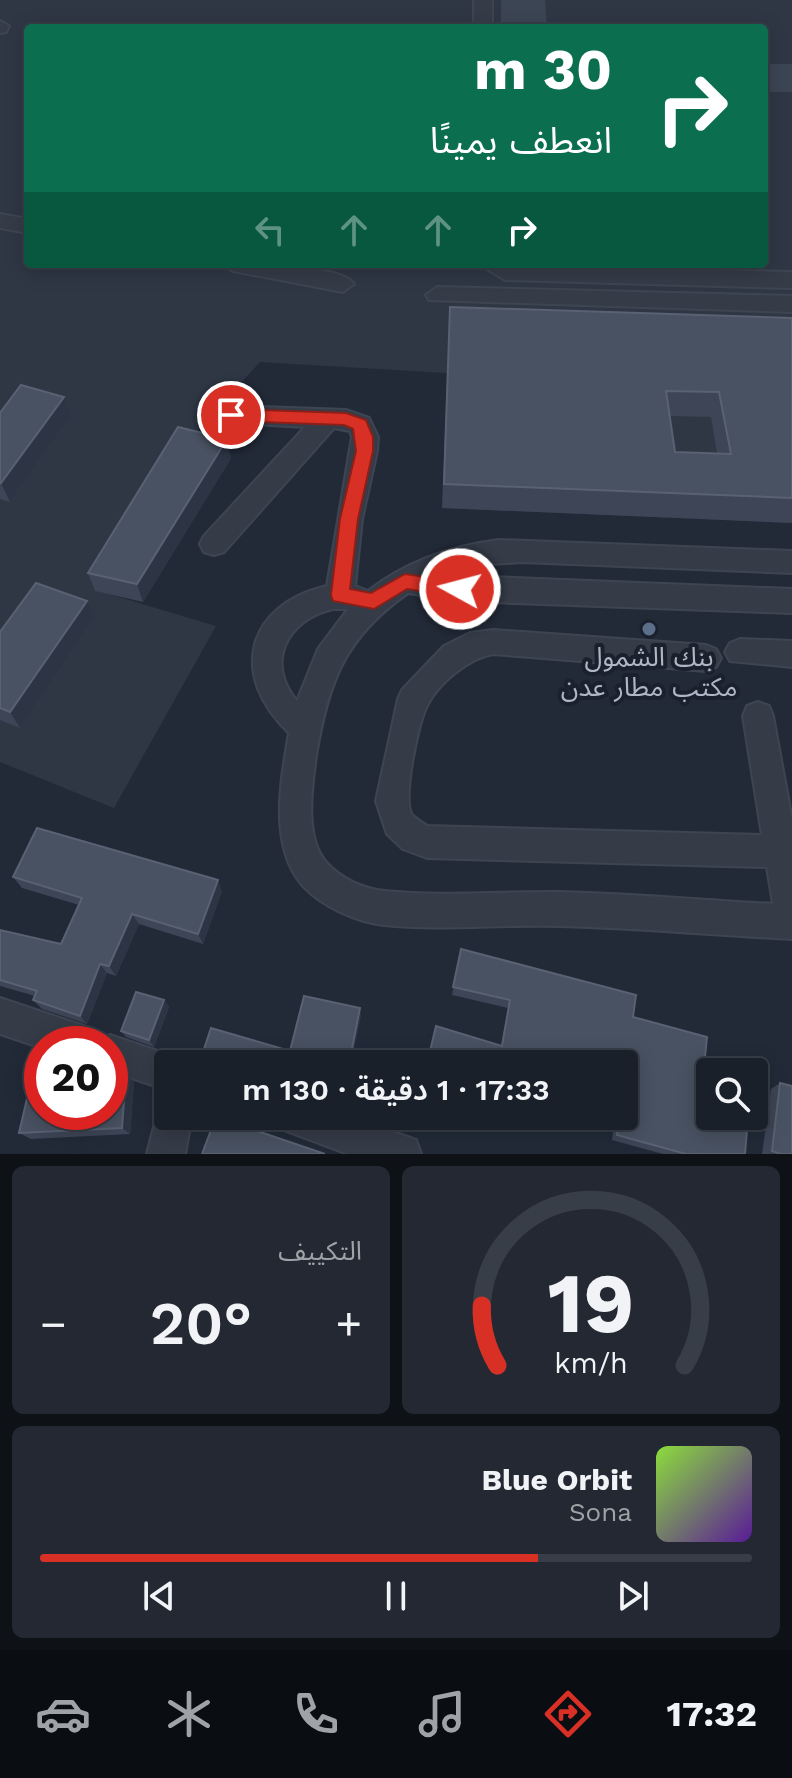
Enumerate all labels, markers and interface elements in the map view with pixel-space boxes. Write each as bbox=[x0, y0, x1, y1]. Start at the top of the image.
text: 30 m bbox=[474, 37, 612, 103]
icon: right bbox=[640, 56, 744, 160]
text: انعطف يمينًا bbox=[430, 120, 612, 162]
icon: left bbox=[248, 208, 292, 252]
icon: ahead bbox=[332, 208, 376, 252]
icon: ahead bbox=[416, 208, 460, 252]
icon: right bbox=[500, 208, 544, 252]
pin bbox=[197, 381, 265, 449]
icon: arrive bbox=[209, 393, 253, 437]
position arrow bbox=[418, 547, 502, 631]
marker: بنك الشمول مكتب مطار عدن bbox=[640, 620, 658, 638]
place label: بنك الشمول مكتب مطار عدن bbox=[561, 642, 737, 702]
speed limit sign: 20 bbox=[24, 1026, 128, 1130]
map controls bbox=[696, 1058, 768, 1130]
button: search bbox=[696, 1058, 768, 1130]
text: 17:33 · 1 دقيقة · 130 m bbox=[242, 1072, 550, 1107]
text: التكييف bbox=[278, 1236, 362, 1266]
text: 19 bbox=[547, 1255, 635, 1352]
text: 20° bbox=[150, 1288, 252, 1359]
text: − bbox=[40, 1298, 67, 1350]
text: + bbox=[335, 1298, 362, 1350]
text: km/h bbox=[554, 1346, 628, 1380]
text: Blue Orbit bbox=[482, 1462, 632, 1497]
text: Sona bbox=[569, 1497, 632, 1527]
icon: previous bbox=[137, 1574, 181, 1618]
icon: pause bbox=[374, 1574, 418, 1618]
icon: next bbox=[611, 1574, 655, 1618]
icon: car bbox=[35, 1686, 91, 1742]
icon: climate bbox=[161, 1686, 217, 1742]
icon: phone bbox=[288, 1686, 344, 1742]
icon: music bbox=[414, 1686, 470, 1742]
icon: directions bbox=[540, 1686, 596, 1742]
text: 17:32 bbox=[666, 1693, 757, 1735]

